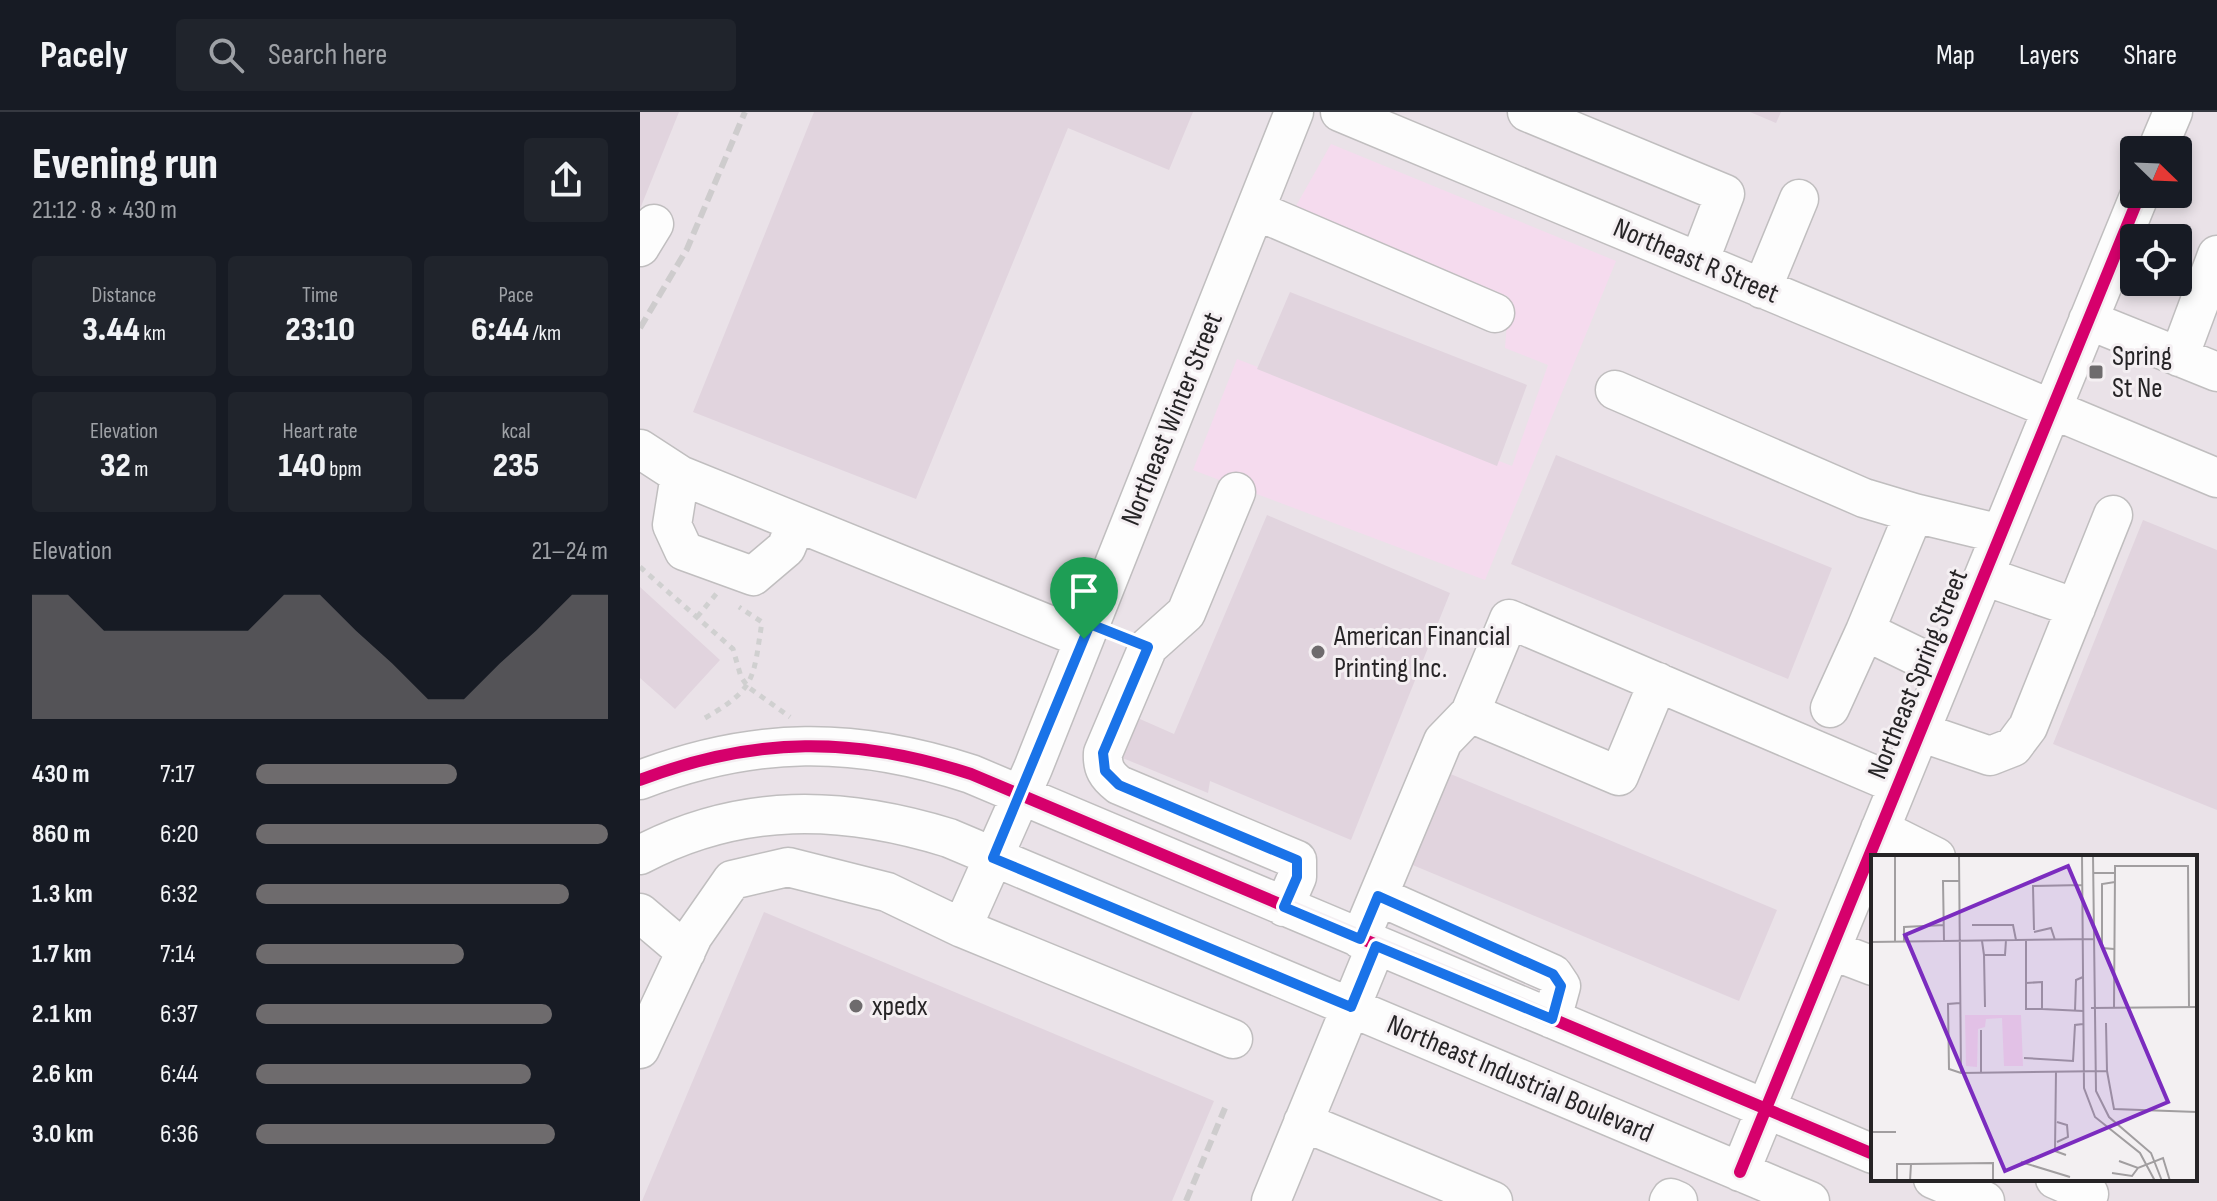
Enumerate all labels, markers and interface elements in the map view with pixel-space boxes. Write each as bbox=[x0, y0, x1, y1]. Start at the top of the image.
search box bbox=[176, 19, 736, 91]
text: Pacely bbox=[40, 33, 128, 78]
icon: search bbox=[204, 33, 248, 77]
text: Search here bbox=[268, 37, 387, 73]
text: Map bbox=[1936, 39, 1975, 72]
text: Layers bbox=[2019, 39, 2079, 72]
text: Share bbox=[2123, 39, 2177, 72]
north arrow bbox=[2120, 136, 2192, 208]
map controls bbox=[2120, 136, 2192, 296]
text: Evening run bbox=[32, 138, 218, 191]
button: share bbox=[524, 138, 608, 222]
text: 21:12 · 8 × 430 m bbox=[32, 195, 177, 226]
street label: Northeast R Street bbox=[1608, 211, 1784, 311]
button: locate bbox=[2120, 224, 2192, 296]
text: Distance bbox=[92, 282, 156, 309]
text: Time bbox=[302, 282, 338, 309]
text: Pace bbox=[498, 282, 534, 309]
street label: Northeast Winter Street bbox=[1114, 308, 1230, 530]
text: 3.44 bbox=[82, 309, 140, 350]
text: 23:10 bbox=[285, 309, 355, 350]
text: 6:44 bbox=[471, 309, 529, 350]
text: km bbox=[140, 320, 166, 347]
text: /km bbox=[529, 320, 561, 347]
place label: Spring St Ne bbox=[2112, 340, 2172, 405]
marker: Spring St Ne bbox=[2087, 363, 2105, 381]
text: Elevation bbox=[90, 418, 158, 445]
text: Heart rate bbox=[282, 418, 358, 445]
text: kcal bbox=[501, 418, 531, 445]
text: 32 bbox=[100, 445, 131, 486]
text: 140 bbox=[278, 445, 326, 486]
text: 235 bbox=[493, 445, 539, 486]
text: m bbox=[131, 456, 148, 483]
text: bpm bbox=[326, 456, 362, 483]
text: Elevation bbox=[32, 536, 112, 567]
text: 21–24 m bbox=[531, 536, 608, 567]
pin bbox=[1050, 557, 1118, 639]
street label: Northeast Spring Street bbox=[1861, 564, 1975, 784]
icon: arrive bbox=[1062, 569, 1106, 613]
place label: American Financial Printing Inc. bbox=[1333, 620, 1510, 685]
marker: American Financial Printing Inc. bbox=[1309, 643, 1327, 661]
text: 430 m bbox=[32, 759, 89, 790]
text: 7:17 bbox=[160, 759, 195, 790]
text: 860 m bbox=[32, 819, 90, 850]
text: 6:20 bbox=[160, 819, 199, 850]
inset map bbox=[1871, 855, 2197, 1181]
text: 1.3 km bbox=[32, 879, 93, 910]
text: 6:32 bbox=[160, 879, 198, 910]
text: 1.7 km bbox=[32, 939, 91, 970]
text: 7:14 bbox=[160, 939, 195, 970]
place label: xpedx bbox=[872, 990, 928, 1023]
marker: xpedx bbox=[847, 997, 865, 1015]
text: 2.1 km bbox=[32, 999, 92, 1030]
text: 6:37 bbox=[160, 999, 198, 1030]
street label: Northeast Industrial Boulevard bbox=[1382, 1008, 1658, 1150]
text: 2.6 km bbox=[32, 1059, 93, 1090]
text: 6:44 bbox=[160, 1059, 198, 1090]
text: 3.0 km bbox=[32, 1119, 94, 1150]
text: 6:36 bbox=[160, 1119, 199, 1150]

